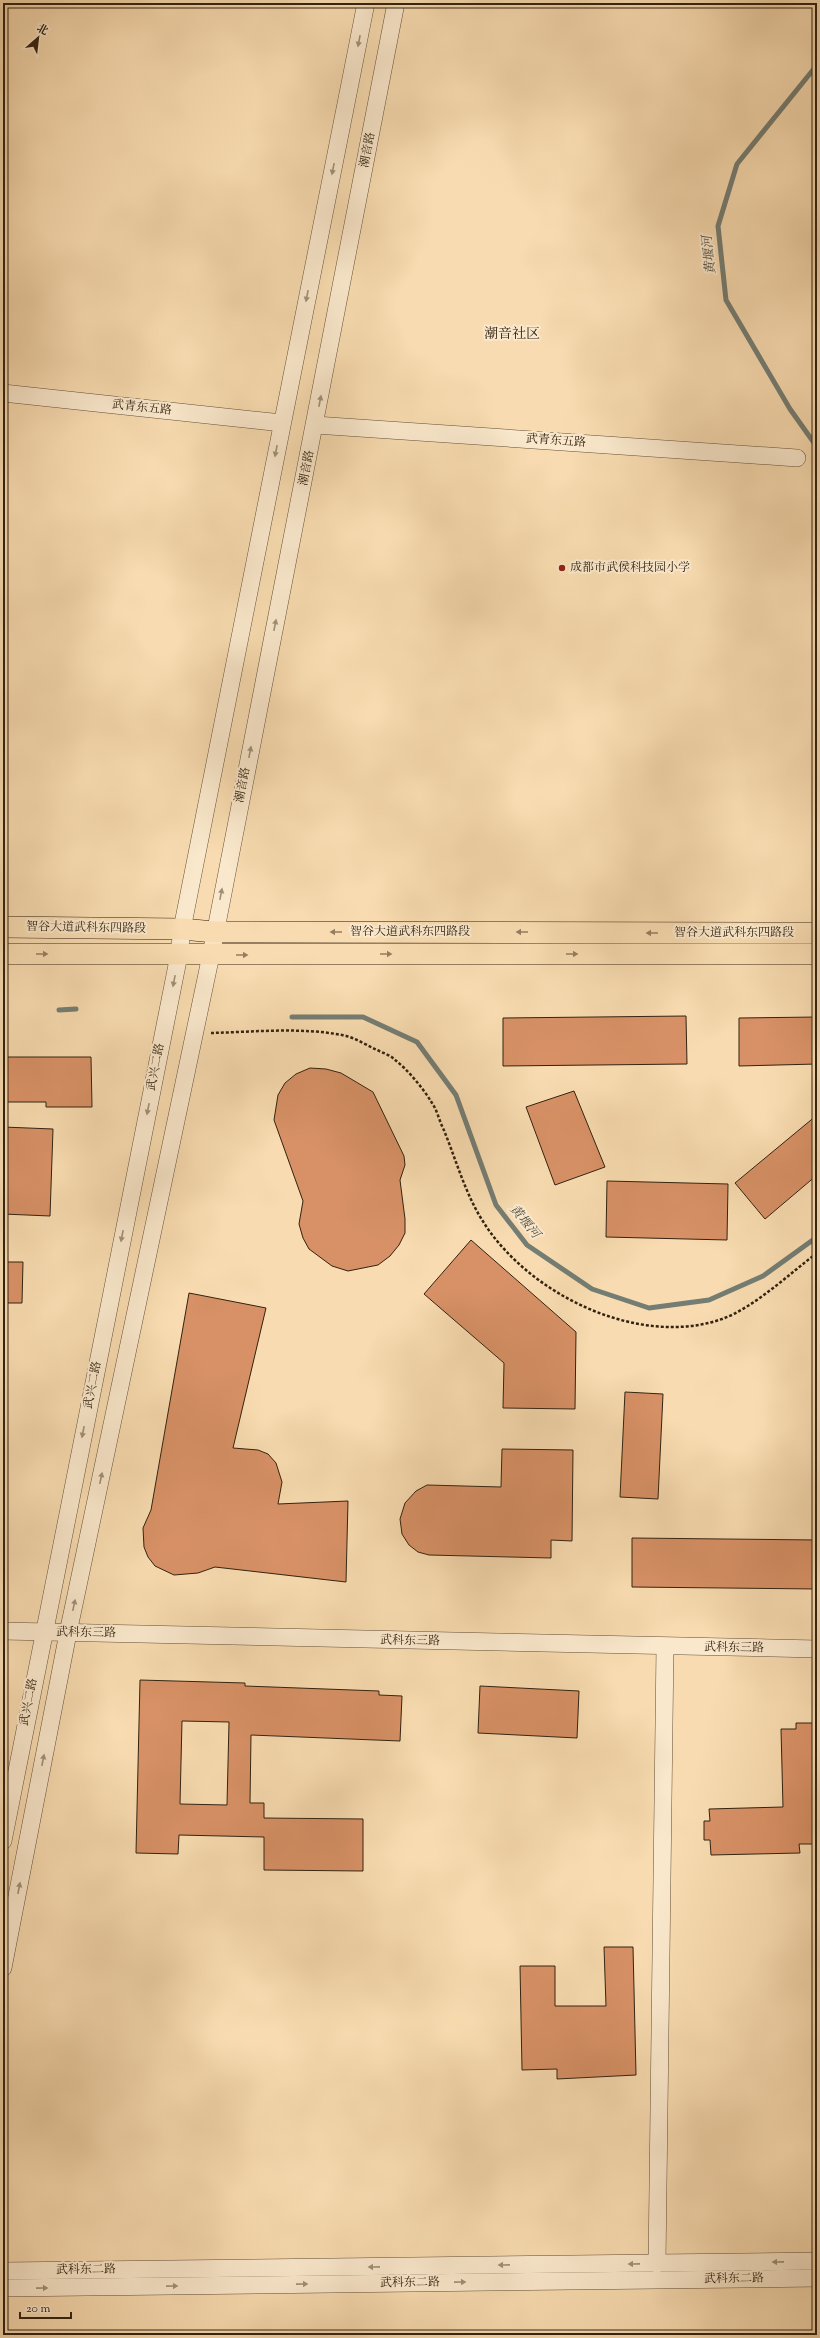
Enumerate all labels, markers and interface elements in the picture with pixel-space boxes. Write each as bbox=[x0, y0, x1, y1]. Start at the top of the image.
north arrow bbox=[18, 18, 58, 58]
text: 北 bbox=[34, 20, 51, 40]
one-way arrow bbox=[355, 35, 361, 47]
street label: 潮音路 bbox=[356, 131, 380, 169]
one-way arrow bbox=[330, 163, 336, 175]
water label: 黄堰河 bbox=[699, 233, 721, 275]
one-way arrow bbox=[304, 290, 310, 302]
district label: 潮音社区 bbox=[484, 325, 540, 345]
one-way arrow bbox=[317, 395, 323, 407]
street label: 武青东五路 bbox=[111, 396, 173, 420]
street label: 武青东五路 bbox=[525, 430, 587, 452]
one-way arrow bbox=[273, 445, 279, 457]
street label: 潮音路 bbox=[295, 449, 319, 487]
place label: 成都市武侯科技园小学 bbox=[570, 559, 690, 577]
marker: 成都市武侯科技园小学 bbox=[557, 563, 567, 573]
one-way arrow bbox=[273, 619, 279, 631]
one-way arrow bbox=[247, 746, 253, 759]
street label: 潮音路 bbox=[231, 766, 255, 804]
one-way arrow bbox=[219, 887, 225, 900]
street label: 智谷大道武科东四路段 bbox=[26, 918, 146, 938]
street label: 智谷大道武科东四路段 bbox=[350, 923, 470, 941]
street label: 智谷大道武科东四路段 bbox=[674, 924, 794, 942]
one-way arrow bbox=[329, 929, 342, 935]
one-way arrow bbox=[515, 929, 528, 935]
one-way arrow bbox=[645, 930, 658, 936]
one-way arrow bbox=[36, 951, 49, 957]
one-way arrow bbox=[380, 951, 393, 957]
one-way arrow bbox=[566, 951, 579, 957]
one-way arrow bbox=[236, 952, 249, 958]
one-way arrow bbox=[170, 975, 176, 987]
street label: 武兴二路 bbox=[143, 1042, 169, 1092]
one-way arrow bbox=[145, 1102, 151, 1115]
water label: 黄堰河 bbox=[505, 1201, 545, 1244]
one-way arrow bbox=[119, 1230, 125, 1242]
street label: 武兴二路 bbox=[80, 1360, 106, 1410]
one-way arrow bbox=[80, 1426, 86, 1438]
one-way arrow bbox=[98, 1472, 104, 1484]
one-way arrow bbox=[72, 1599, 78, 1612]
street label: 武科东三路 bbox=[56, 1623, 116, 1643]
street label: 武科东三路 bbox=[380, 1631, 440, 1651]
street label: 武科东三路 bbox=[704, 1638, 764, 1658]
street label: 武兴二路 bbox=[16, 1677, 42, 1727]
one-way arrow bbox=[41, 1754, 47, 1767]
one-way arrow bbox=[16, 1882, 22, 1894]
one-way arrow bbox=[771, 2259, 784, 2265]
street label: 武科东二路 bbox=[56, 2260, 116, 2280]
one-way arrow bbox=[627, 2261, 640, 2267]
one-way arrow bbox=[498, 2262, 510, 2269]
one-way arrow bbox=[367, 2264, 380, 2270]
street label: 武科东二路 bbox=[704, 2269, 764, 2289]
street label: 武科东二路 bbox=[380, 2273, 440, 2293]
one-way arrow bbox=[454, 2279, 467, 2285]
one-way arrow bbox=[296, 2281, 308, 2288]
one-way arrow bbox=[166, 2283, 179, 2289]
one-way arrow bbox=[36, 2285, 49, 2291]
scale bar bbox=[20, 2294, 71, 2320]
text: 20 m bbox=[26, 2300, 51, 2318]

